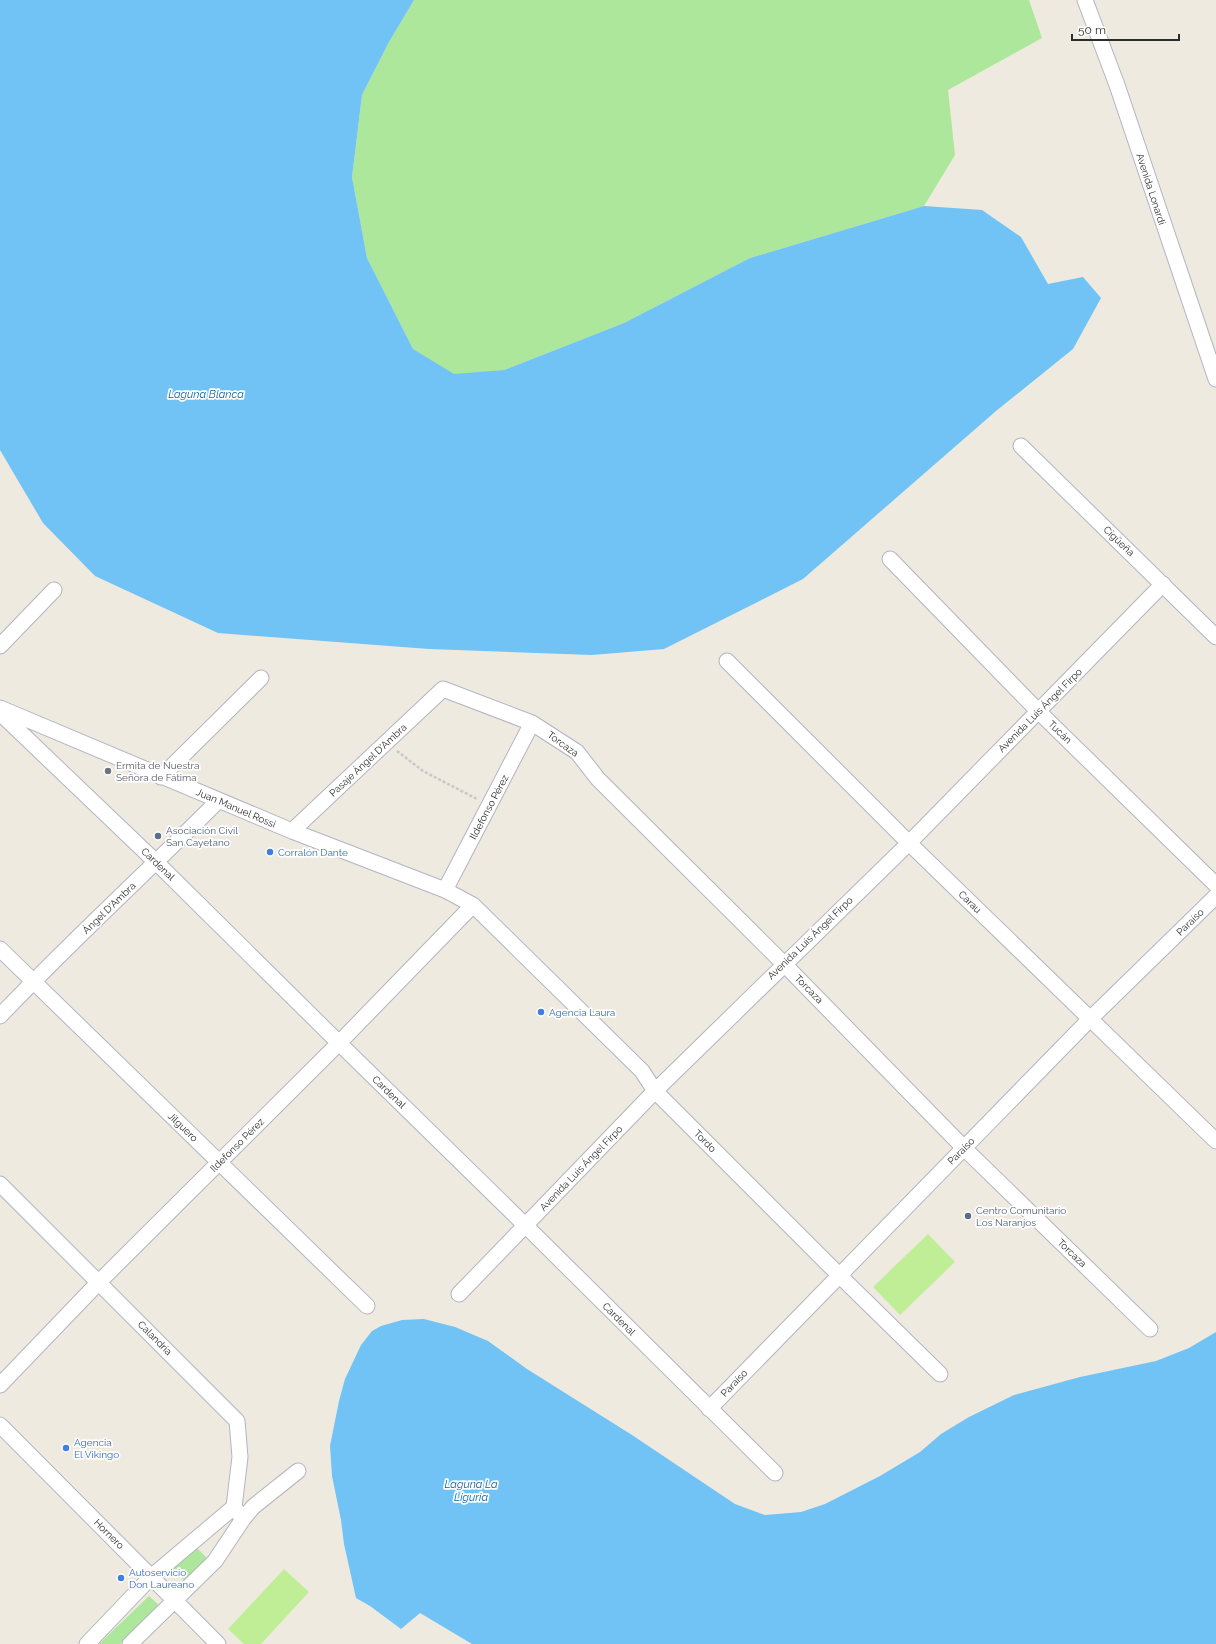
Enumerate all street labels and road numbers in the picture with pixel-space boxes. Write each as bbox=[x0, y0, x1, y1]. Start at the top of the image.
street label: Avenida Lonardi bbox=[1134, 152, 1168, 226]
street label: Cigüeña bbox=[1101, 524, 1137, 558]
street label: Avenida Luis Ángel Firpo bbox=[996, 666, 1084, 754]
street label: Tucán bbox=[1046, 718, 1074, 746]
street label: Pasaje Ángel D'Ambra bbox=[327, 721, 409, 799]
street label: Torcaza bbox=[545, 729, 581, 759]
street label: Ildefonso Pérez bbox=[467, 773, 511, 841]
street label: Juan Manuel Rossi bbox=[195, 786, 277, 830]
street label: Cardenal bbox=[139, 846, 177, 883]
street label: Ángel D'Ambra bbox=[80, 880, 138, 936]
street label: Carau bbox=[956, 889, 984, 915]
street label: Avenida Luis Ángel Firpo bbox=[765, 894, 855, 982]
street label: Paraíso bbox=[1174, 906, 1206, 938]
street label: Torcaza bbox=[793, 972, 825, 1006]
street label: Cardenal bbox=[370, 1074, 408, 1111]
street label: Jilguero bbox=[166, 1110, 200, 1144]
street label: Ildefonso Pérez bbox=[208, 1116, 266, 1174]
street label: Avenida Luis Ángel Firpo bbox=[537, 1123, 625, 1213]
street label: Tordo bbox=[692, 1128, 718, 1154]
street label: Paraíso bbox=[945, 1135, 977, 1167]
street label: Torcaza bbox=[1055, 1237, 1089, 1269]
street label: Cardenal bbox=[600, 1300, 638, 1338]
street label: Calandria bbox=[136, 1319, 174, 1357]
street label: Paraíso bbox=[718, 1367, 750, 1399]
street label: Hornero bbox=[92, 1517, 126, 1551]

